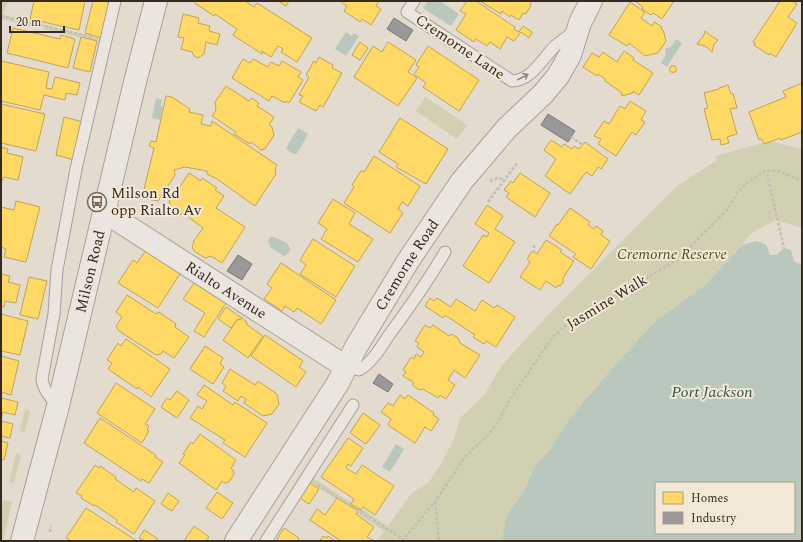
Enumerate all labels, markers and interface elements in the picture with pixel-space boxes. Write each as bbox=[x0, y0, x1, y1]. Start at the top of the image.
scale bar bbox=[10, 8, 64, 34]
street label: Cremorne Lane bbox=[411, 8, 509, 86]
text: 20 m bbox=[16, 13, 41, 32]
one-way arrow bbox=[517, 73, 529, 80]
place label: Milson Rd opp Rialto Av bbox=[111, 182, 202, 222]
bus stop icon: Milson Rd opp Rialto Av bbox=[86, 191, 108, 213]
street label: Cremorne Road bbox=[369, 214, 445, 315]
street label: Milson Road bbox=[69, 228, 111, 315]
park label: Cremorne Reserve bbox=[617, 243, 727, 266]
street label: Rialto Avenue bbox=[181, 255, 271, 325]
street label: Jasmine Walk bbox=[562, 269, 652, 335]
water label: Port Jackson bbox=[671, 380, 753, 404]
legend bbox=[655, 482, 795, 534]
text: Homes bbox=[691, 489, 729, 508]
text: Industry bbox=[691, 509, 737, 528]

